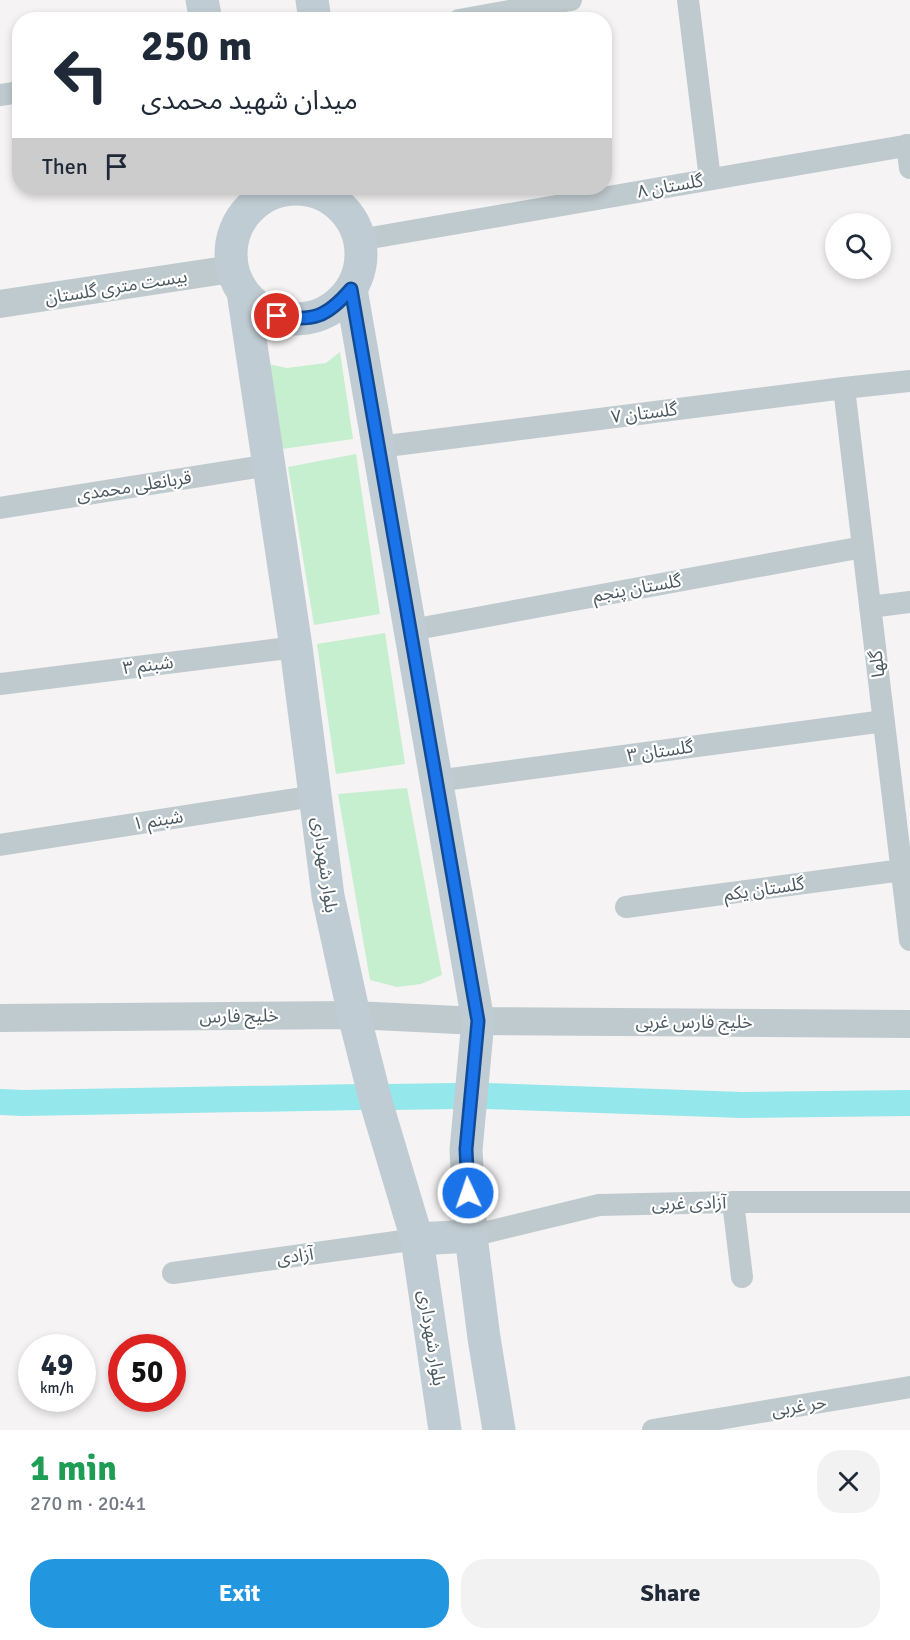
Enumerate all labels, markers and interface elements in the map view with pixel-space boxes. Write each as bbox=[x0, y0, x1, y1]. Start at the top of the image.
text: 250 m bbox=[141, 21, 252, 72]
icon: left bbox=[42, 36, 120, 114]
text: میدان شهید محمدی bbox=[141, 84, 358, 117]
icon: arrive bbox=[100, 150, 133, 183]
text: Then bbox=[42, 153, 88, 180]
street label: گلستان ۸ bbox=[635, 169, 705, 203]
map controls bbox=[825, 213, 891, 279]
button: search bbox=[825, 213, 891, 279]
street label: بیست متری گلستان bbox=[43, 265, 189, 309]
pin bbox=[251, 290, 302, 341]
icon: arrive bbox=[260, 299, 293, 332]
street label: گلستان ۷ bbox=[610, 398, 679, 428]
street label: قربانعلی محمدی bbox=[75, 466, 193, 506]
street label: گلستان پنجم bbox=[591, 569, 684, 609]
street label: گلها bbox=[864, 649, 890, 679]
street label: شبنم ۳ bbox=[121, 651, 175, 681]
street label: گلستان ۳ bbox=[625, 735, 695, 767]
street label: شبنم ۱ bbox=[131, 805, 185, 837]
street label: بلوار شهرداری bbox=[307, 816, 343, 914]
street label: گلستان یکم bbox=[722, 872, 806, 908]
street label: خلیج فارس bbox=[199, 1004, 279, 1030]
street label: خلیج فارس غربی bbox=[635, 1011, 753, 1035]
position arrow bbox=[436, 1161, 500, 1225]
street label: آزادی غربی bbox=[651, 1191, 727, 1215]
street label: آزادی bbox=[275, 1242, 316, 1269]
street label: بلوار شهرداری bbox=[414, 1289, 450, 1387]
speed limit sign: 50 bbox=[108, 1334, 186, 1412]
text: 49 bbox=[41, 1347, 73, 1384]
text: km/h bbox=[40, 1379, 74, 1397]
street label: حر غربی bbox=[770, 1391, 828, 1421]
text: 1 min bbox=[30, 1446, 117, 1491]
button: close bbox=[817, 1450, 880, 1513]
text: 270 m · 20:41 bbox=[30, 1491, 146, 1516]
button: Exit bbox=[30, 1559, 449, 1628]
button: Share bbox=[461, 1559, 880, 1628]

